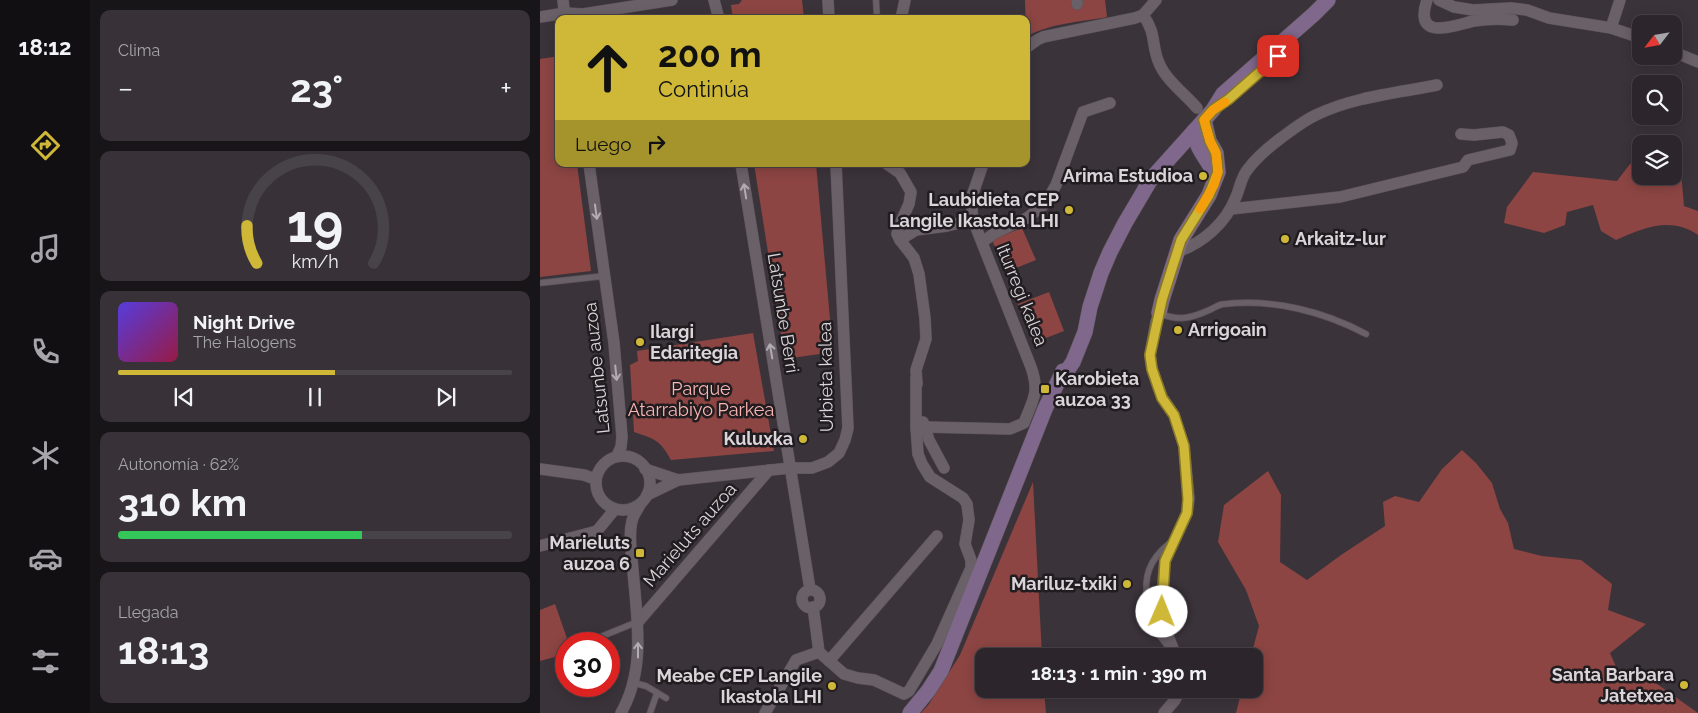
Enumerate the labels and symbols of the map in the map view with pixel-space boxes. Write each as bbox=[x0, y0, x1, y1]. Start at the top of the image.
north arrow bbox=[1632, 15, 1682, 65]
pin bbox=[1257, 35, 1299, 77]
place label: Arima Estudioa bbox=[1063, 165, 1193, 186]
marker: Arima Estudioa bbox=[1197, 170, 1209, 182]
one-way arrow bbox=[740, 183, 750, 199]
place label: Laubidieta CEP Langile Ikastola LHI bbox=[889, 189, 1059, 231]
one-way arrow bbox=[591, 204, 601, 220]
marker: Laubidieta CEP Langile Ikastola LHI bbox=[1063, 204, 1075, 216]
place label: Arkaitz-lur bbox=[1295, 228, 1386, 249]
marker: Arkaitz-lur bbox=[1279, 233, 1291, 245]
street label: Iturregi kalea bbox=[992, 241, 1052, 349]
street label: Latsunbe Berri bbox=[764, 251, 803, 375]
street label: Latsunbe auzoa bbox=[579, 301, 614, 435]
place label: Arrigoain bbox=[1188, 319, 1267, 340]
place label: Ilargi Edaritegia bbox=[650, 321, 738, 363]
street label: Urbieta kalea bbox=[814, 322, 837, 432]
marker: Arrigoain bbox=[1172, 324, 1184, 336]
marker: Ilargi Edaritegia bbox=[634, 336, 646, 348]
one-way arrow bbox=[766, 343, 776, 359]
one-way arrow bbox=[612, 365, 621, 381]
place label: Karobieta auzoa 33 bbox=[1055, 368, 1139, 410]
park label: Parque Atarrabiyo Parkea bbox=[628, 378, 774, 420]
marker: Karobieta auzoa 33 bbox=[1039, 383, 1051, 395]
place label: Kuluxka bbox=[723, 428, 793, 449]
marker: Kuluxka bbox=[797, 433, 809, 445]
street label: Marieluts auzoa bbox=[639, 478, 740, 591]
place label: Marieluts auzoa 6 bbox=[549, 532, 630, 574]
marker: Marieluts auzoa 6 bbox=[634, 547, 646, 559]
place label: Mariluz-txiki bbox=[1011, 573, 1117, 594]
marker: Mariluz-txiki bbox=[1121, 578, 1133, 590]
position arrow bbox=[1135, 585, 1187, 637]
speed limit sign: 30 bbox=[555, 632, 620, 697]
one-way arrow bbox=[633, 642, 643, 658]
place label: Santa Barbara Jatetxea bbox=[1552, 664, 1674, 706]
place label: Meabe CEP Langile Ikastola LHI bbox=[657, 665, 822, 707]
marker: Santa Barbara Jatetxea bbox=[1678, 679, 1690, 691]
marker: Meabe CEP Langile Ikastola LHI bbox=[826, 680, 838, 692]

